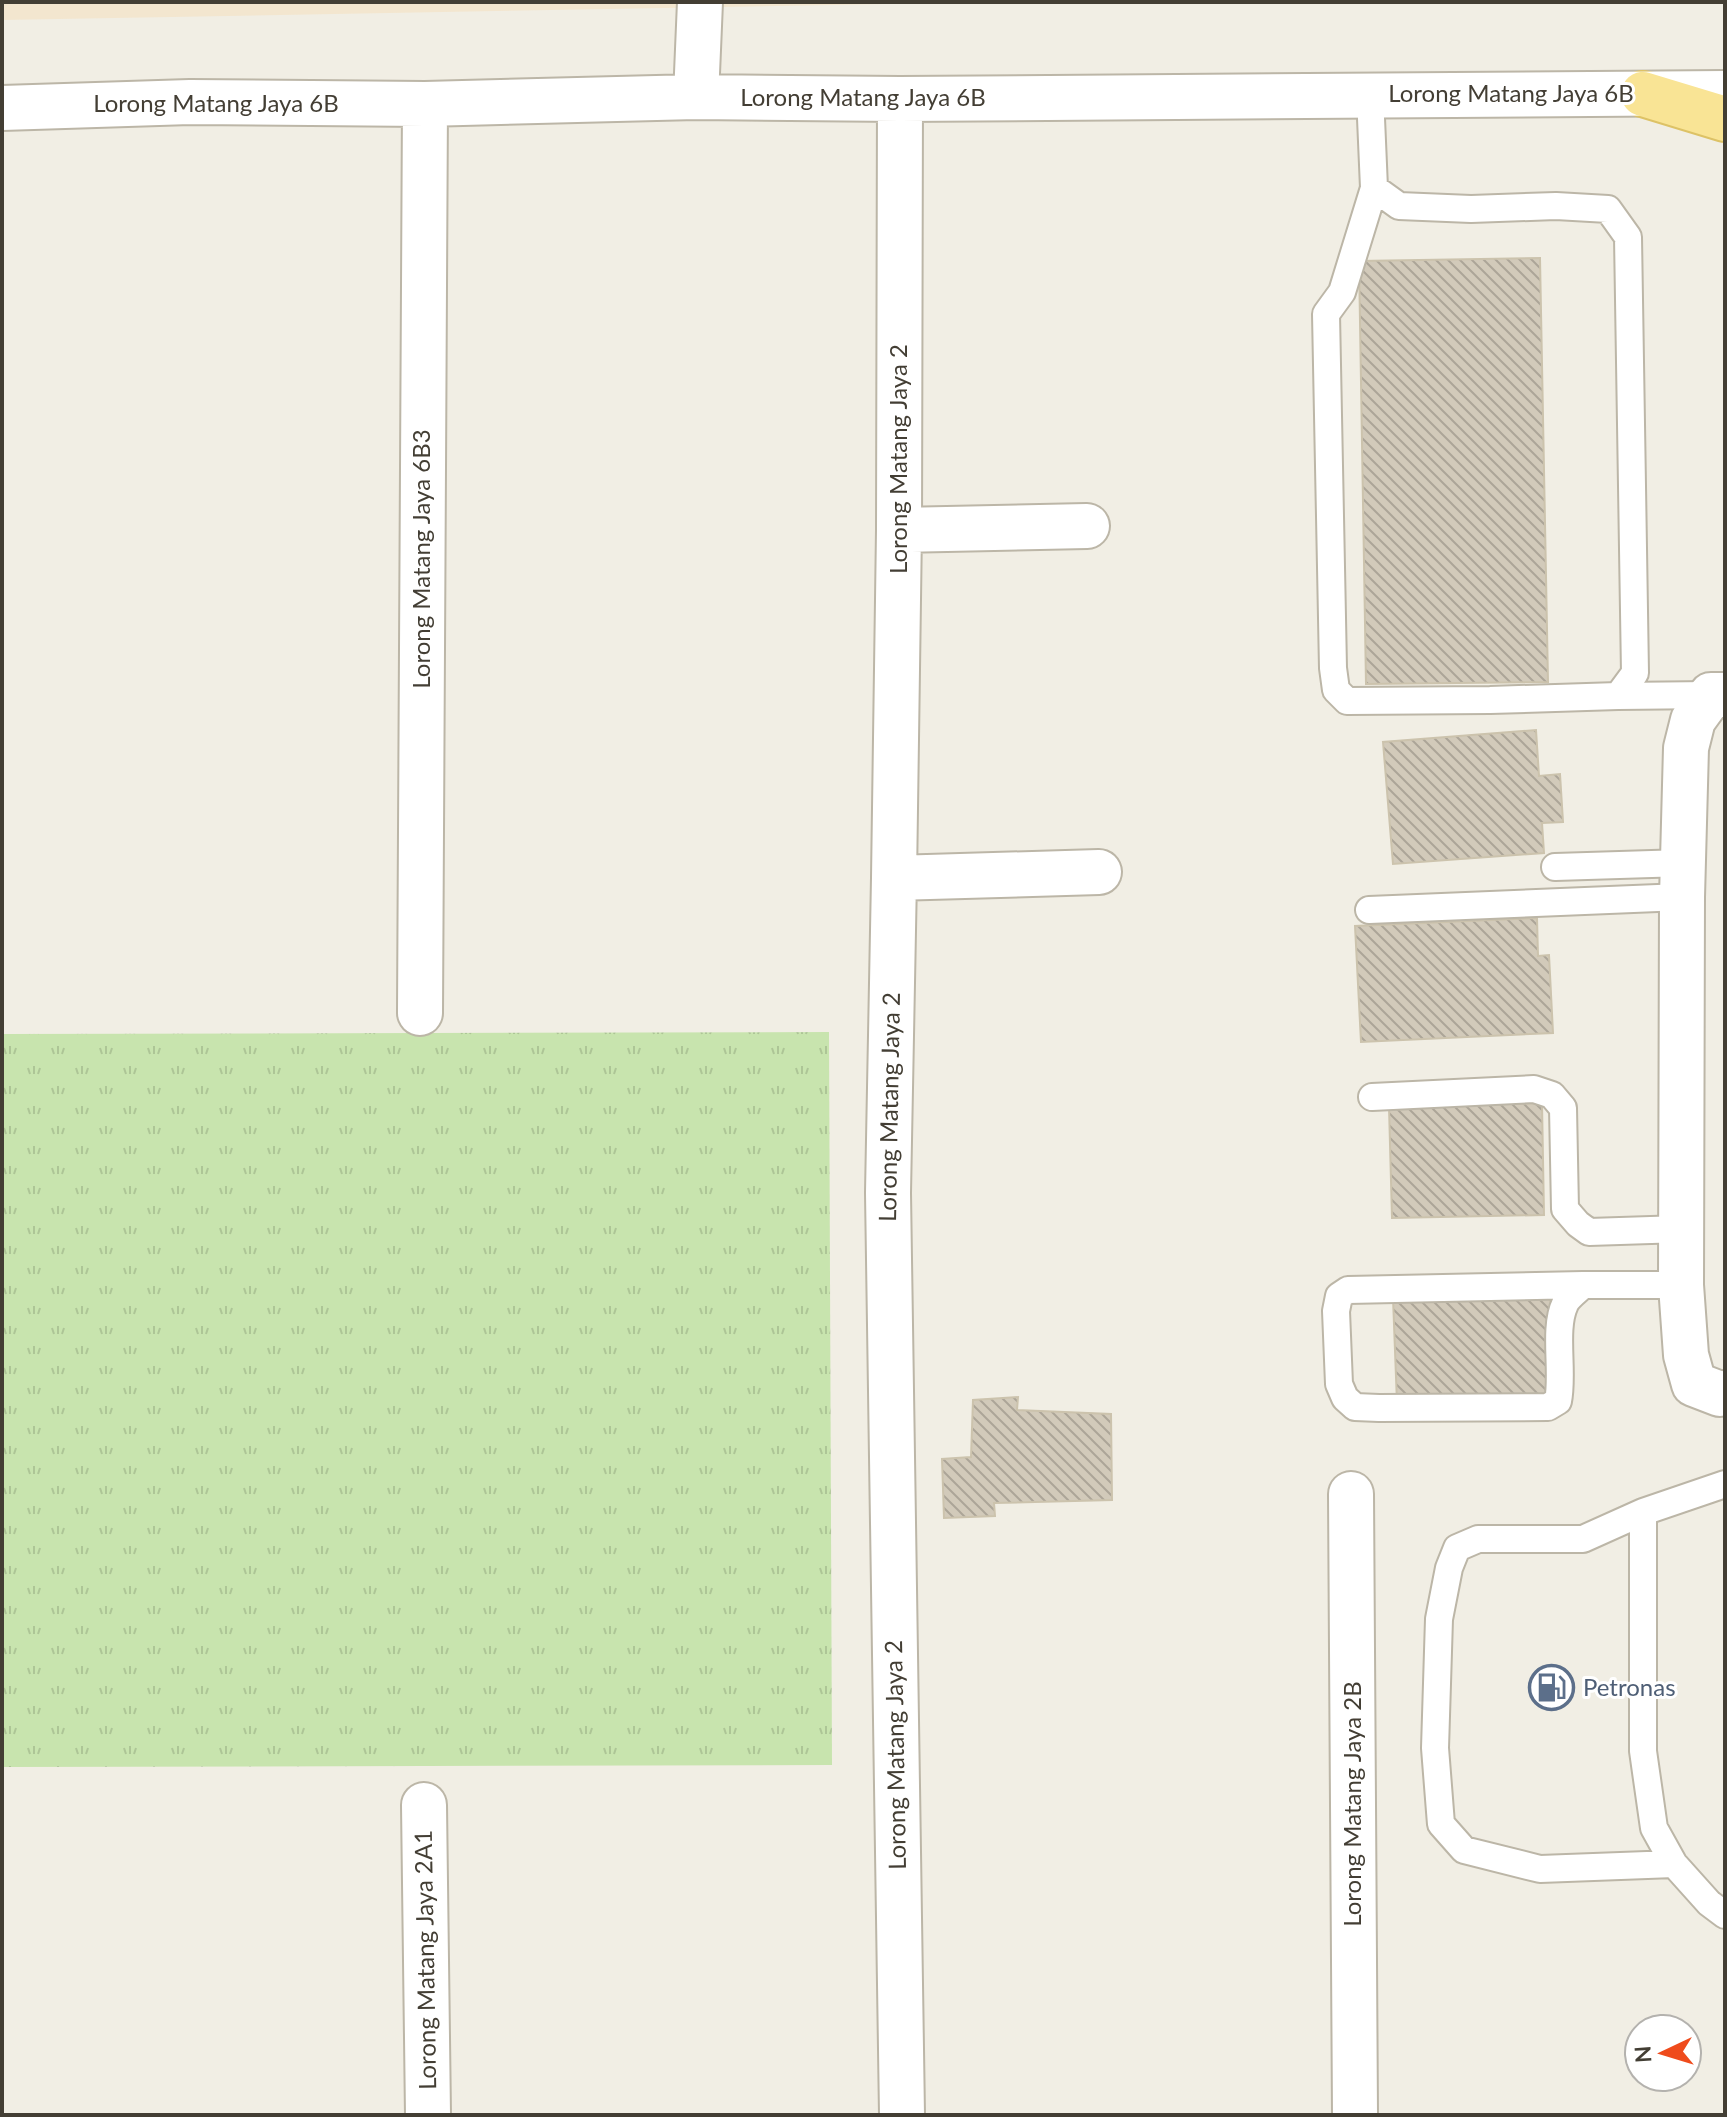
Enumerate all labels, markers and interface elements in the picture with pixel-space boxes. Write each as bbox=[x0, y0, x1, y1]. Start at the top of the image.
street label: Lorong Matang Jaya 6B bbox=[1388, 78, 1634, 107]
street label: Lorong Matang Jaya 6B bbox=[740, 82, 986, 111]
street label: Lorong Matang Jaya 6B bbox=[93, 88, 339, 117]
street label: Lorong Matang Jaya 2 bbox=[883, 344, 912, 574]
street label: Lorong Matang Jaya 6B3 bbox=[406, 429, 435, 689]
street label: Lorong Matang Jaya 2 bbox=[872, 992, 905, 1222]
street label: Lorong Matang Jaya 2 bbox=[878, 1640, 911, 1870]
fuel station icon: Petronas bbox=[1528, 1664, 1576, 1712]
place label: Petronas bbox=[1583, 1672, 1676, 1701]
street label: Lorong Matang Jaya 2B bbox=[1337, 1681, 1366, 1927]
street label: Lorong Matang Jaya 2A1 bbox=[408, 1830, 441, 2090]
north arrow bbox=[1623, 2013, 1703, 2093]
text: N bbox=[1628, 2045, 1657, 2064]

